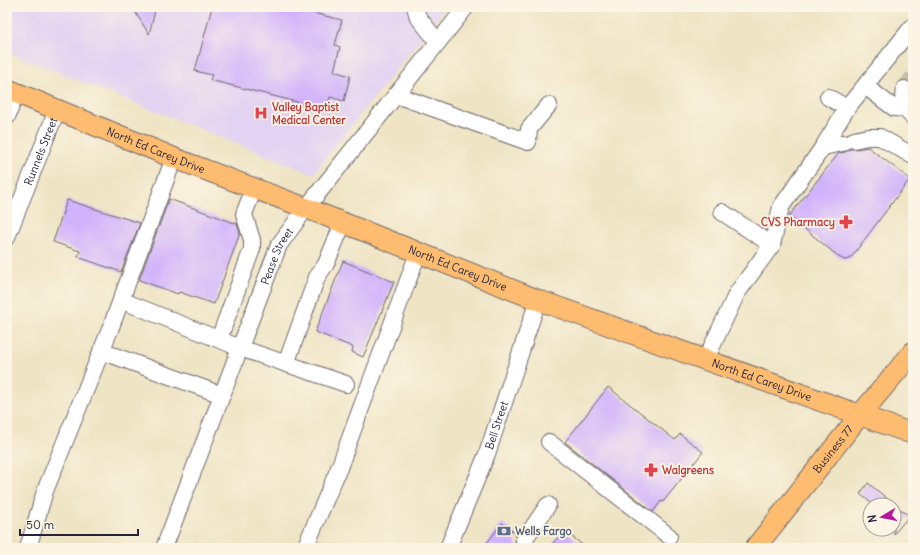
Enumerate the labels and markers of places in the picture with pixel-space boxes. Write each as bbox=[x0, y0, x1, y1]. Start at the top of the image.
place label: Valley Baptist Medical Center bbox=[272, 100, 346, 127]
hospital icon: Valley Baptist Medical Center bbox=[253, 105, 269, 121]
pharmacy icon: CVS Pharmacy bbox=[838, 214, 854, 230]
place label: CVS Pharmacy bbox=[761, 215, 835, 230]
pharmacy icon: Walgreens bbox=[643, 462, 659, 478]
place label: Walgreens bbox=[662, 463, 714, 478]
bank icon: Wells Fargo bbox=[496, 523, 512, 539]
place label: Wells Fargo bbox=[515, 524, 572, 539]

